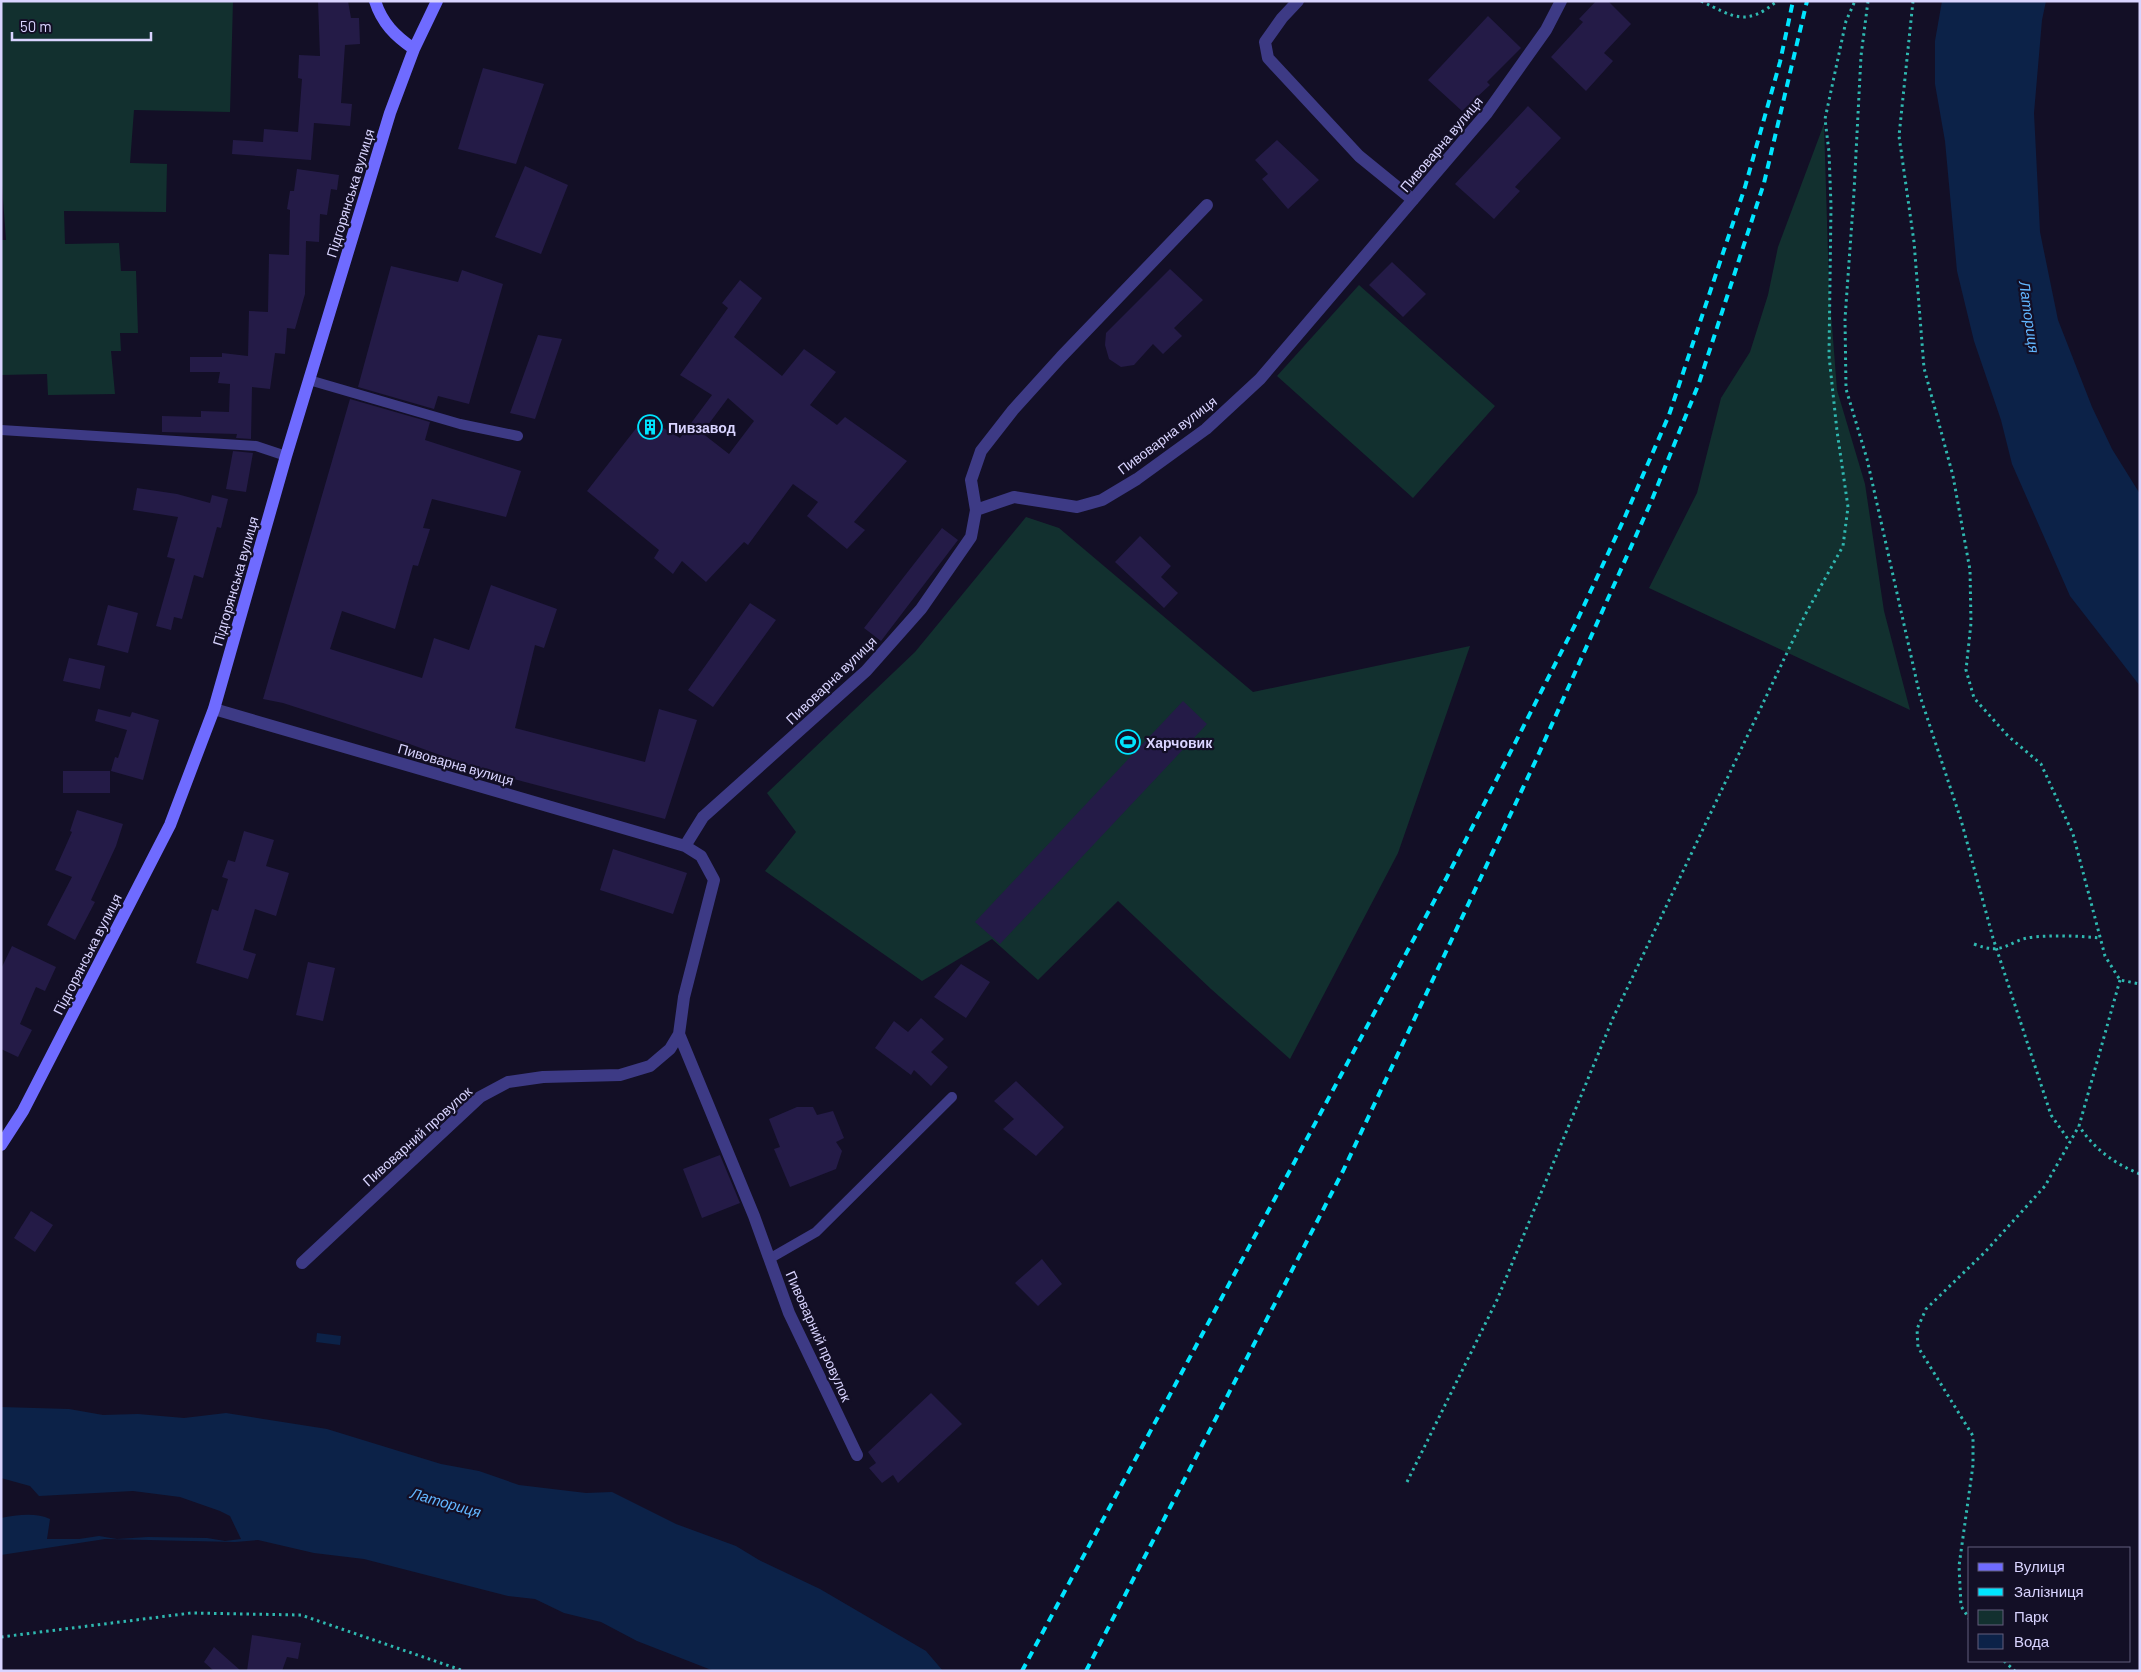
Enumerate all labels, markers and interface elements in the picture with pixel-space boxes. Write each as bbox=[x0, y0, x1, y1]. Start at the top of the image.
scale bar bbox=[12, 10, 151, 42]
text: 50 m bbox=[20, 17, 52, 35]
street label: Пивоварна вулиця bbox=[1396, 93, 1486, 195]
street label: Підгорянська вулиця bbox=[322, 127, 378, 259]
water label: Латориця bbox=[2016, 279, 2044, 354]
street label: Пивоварна вулиця bbox=[1114, 392, 1220, 478]
building icon: Пивзавод bbox=[637, 414, 663, 440]
place label: Пивзавод bbox=[668, 419, 736, 436]
street label: Підгорянська вулиця bbox=[208, 514, 262, 648]
street label: Пивоварна вулиця bbox=[782, 632, 880, 728]
sports icon: Харчовик bbox=[1115, 729, 1141, 755]
place label: Харчовик bbox=[1146, 734, 1213, 751]
street label: Пивоварна вулиця bbox=[396, 739, 516, 789]
street label: Підгорянська вулиця bbox=[49, 891, 125, 1017]
street label: Пивоварний провулок bbox=[359, 1082, 476, 1190]
street label: Пивоварний провулок bbox=[783, 1268, 856, 1405]
water label: Латориця bbox=[408, 1483, 483, 1521]
legend bbox=[1968, 1547, 2131, 1662]
text: Вулиця bbox=[2014, 1557, 2065, 1575]
text: Залізниця bbox=[2014, 1582, 2084, 1600]
text: Парк bbox=[2014, 1607, 2048, 1625]
text: Вода bbox=[2014, 1632, 2050, 1650]

